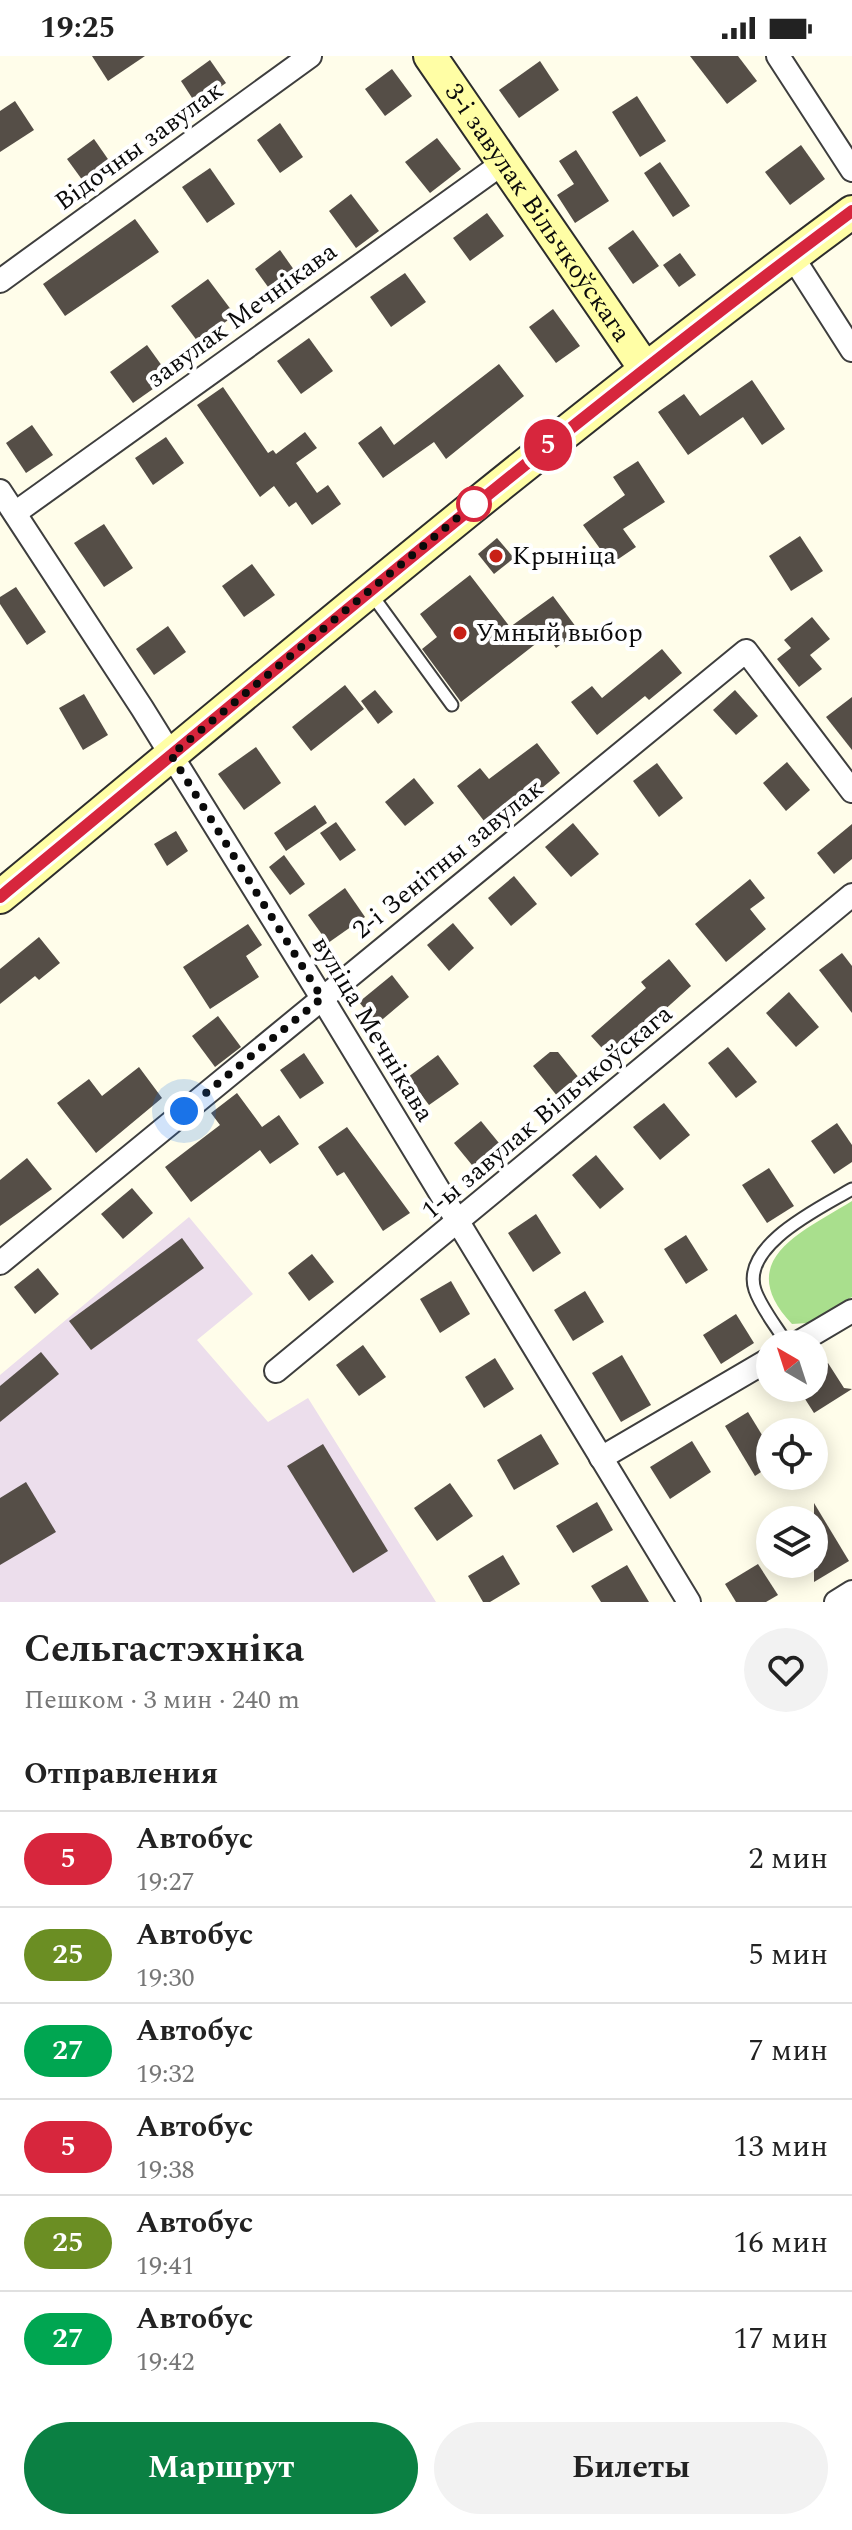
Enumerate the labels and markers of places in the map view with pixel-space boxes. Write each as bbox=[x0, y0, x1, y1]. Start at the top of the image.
unlabelled marker bbox=[457, 487, 491, 521]
place label: Крыніца bbox=[512, 536, 616, 576]
marker: Крыніца bbox=[487, 547, 505, 565]
place label: Умный выбор bbox=[476, 613, 643, 653]
marker: Умный выбор bbox=[451, 624, 469, 642]

